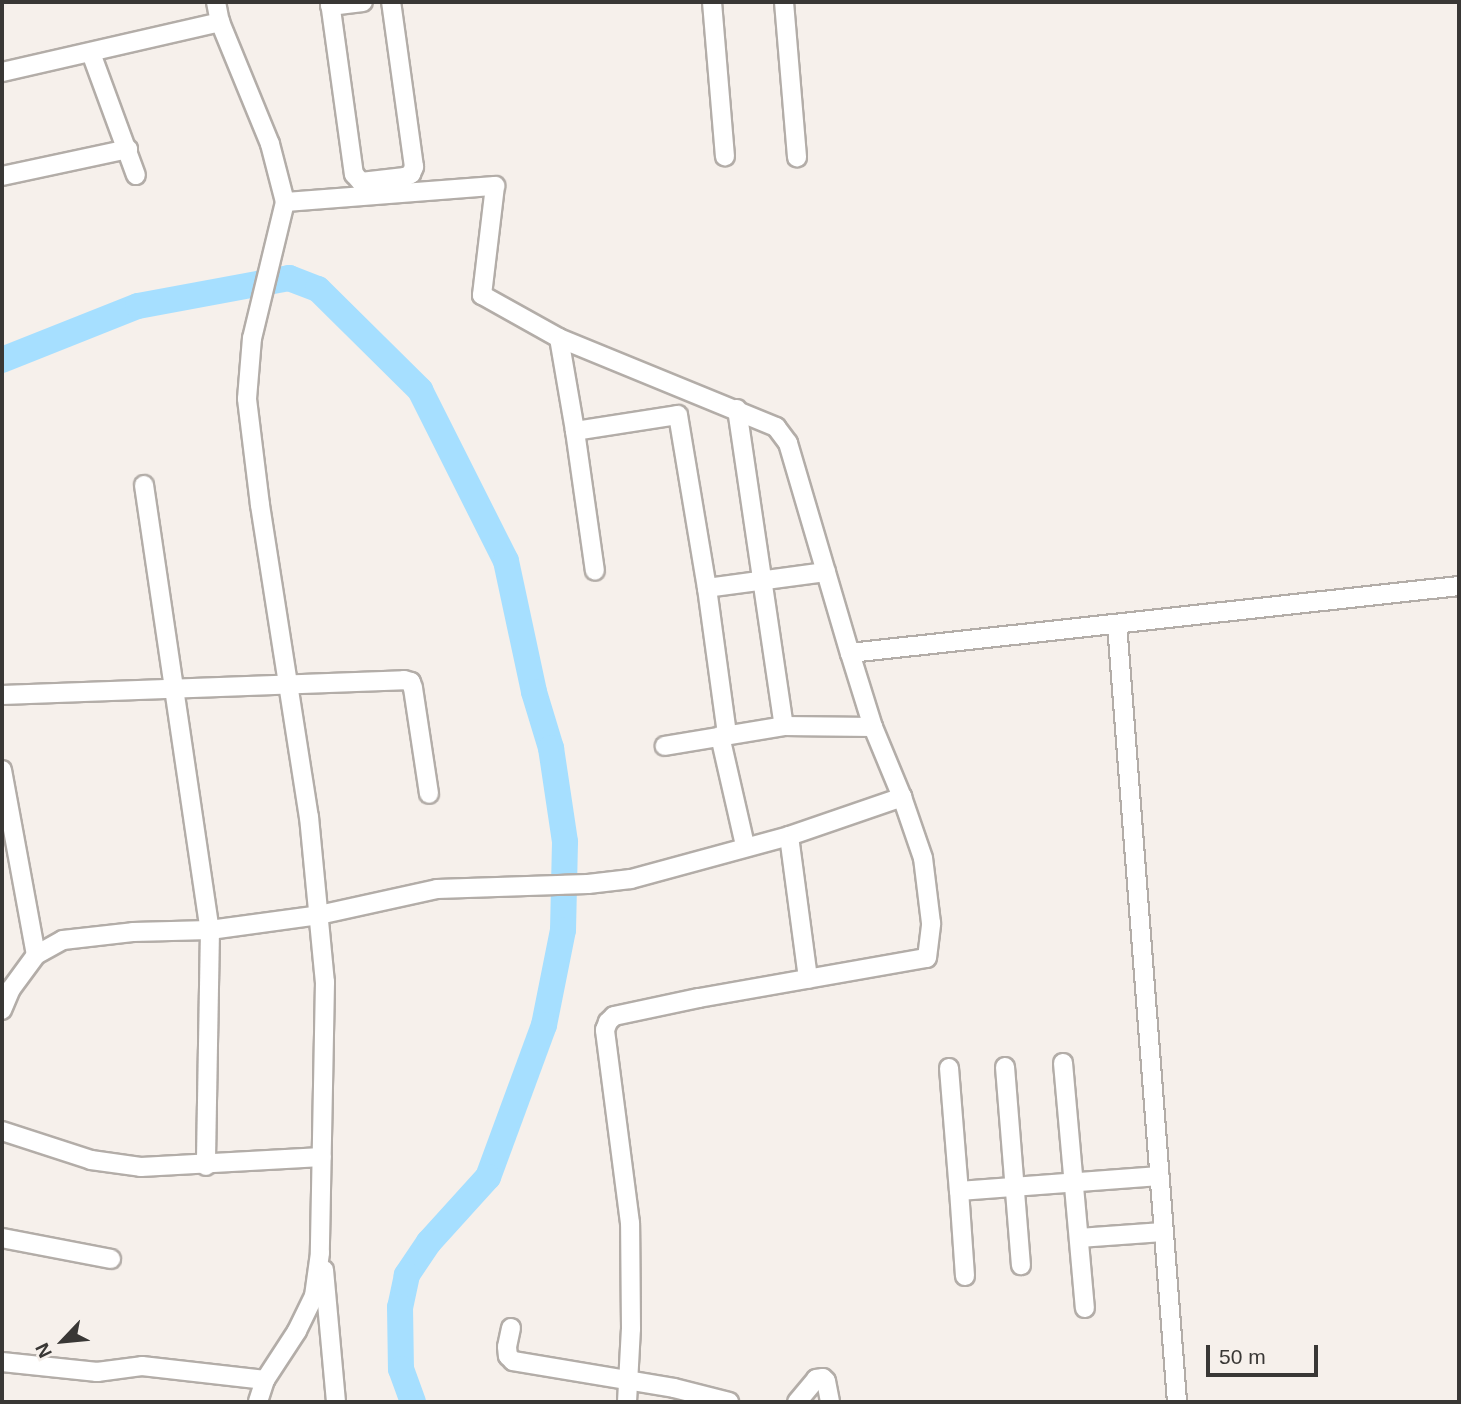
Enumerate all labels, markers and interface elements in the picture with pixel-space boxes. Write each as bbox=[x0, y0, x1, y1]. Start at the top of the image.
north arrow bbox=[28, 1306, 98, 1376]
scale bar bbox=[1209, 1330, 1321, 1374]
text: N bbox=[31, 1340, 56, 1361]
text: 50 m bbox=[1219, 1345, 1266, 1368]

